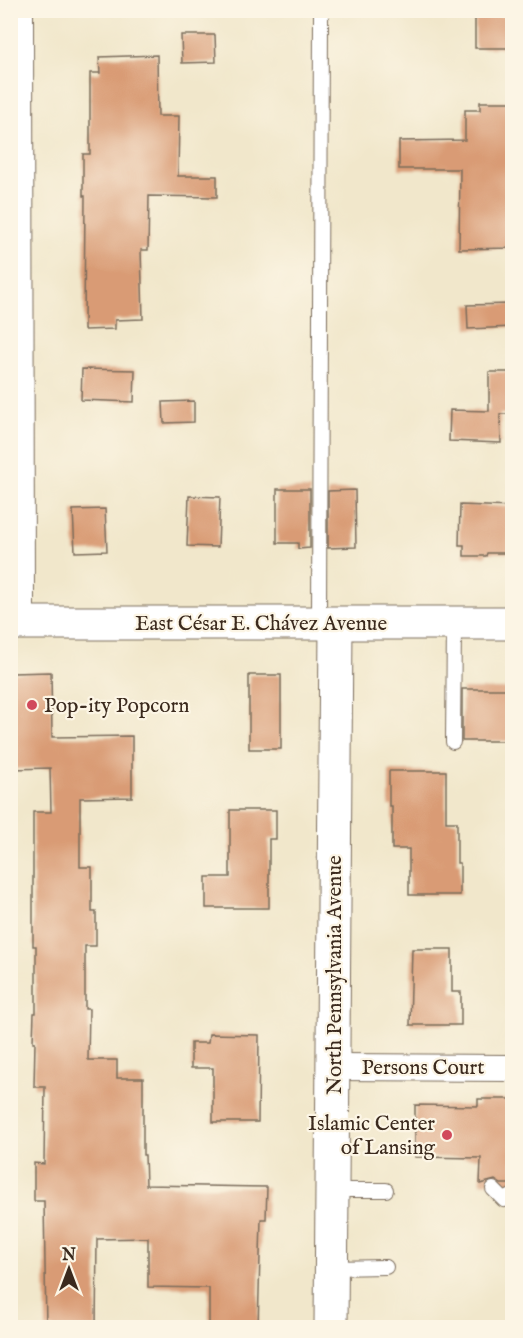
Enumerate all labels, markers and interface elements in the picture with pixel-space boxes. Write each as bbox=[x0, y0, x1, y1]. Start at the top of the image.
street label: East César E. Chávez Avenue bbox=[135, 611, 387, 638]
place label: Pop-ity Popcorn bbox=[44, 693, 189, 720]
marker: Pop-ity Popcorn bbox=[25, 698, 39, 712]
street label: North Pennsylvania Avenue bbox=[322, 855, 349, 1095]
street label: Persons Court bbox=[361, 1055, 485, 1082]
place label: Islamic Center of Lansing bbox=[308, 1111, 436, 1162]
marker: Islamic Center of Lansing bbox=[440, 1128, 454, 1142]
north arrow bbox=[39, 1239, 99, 1299]
text: N bbox=[61, 1246, 76, 1266]

